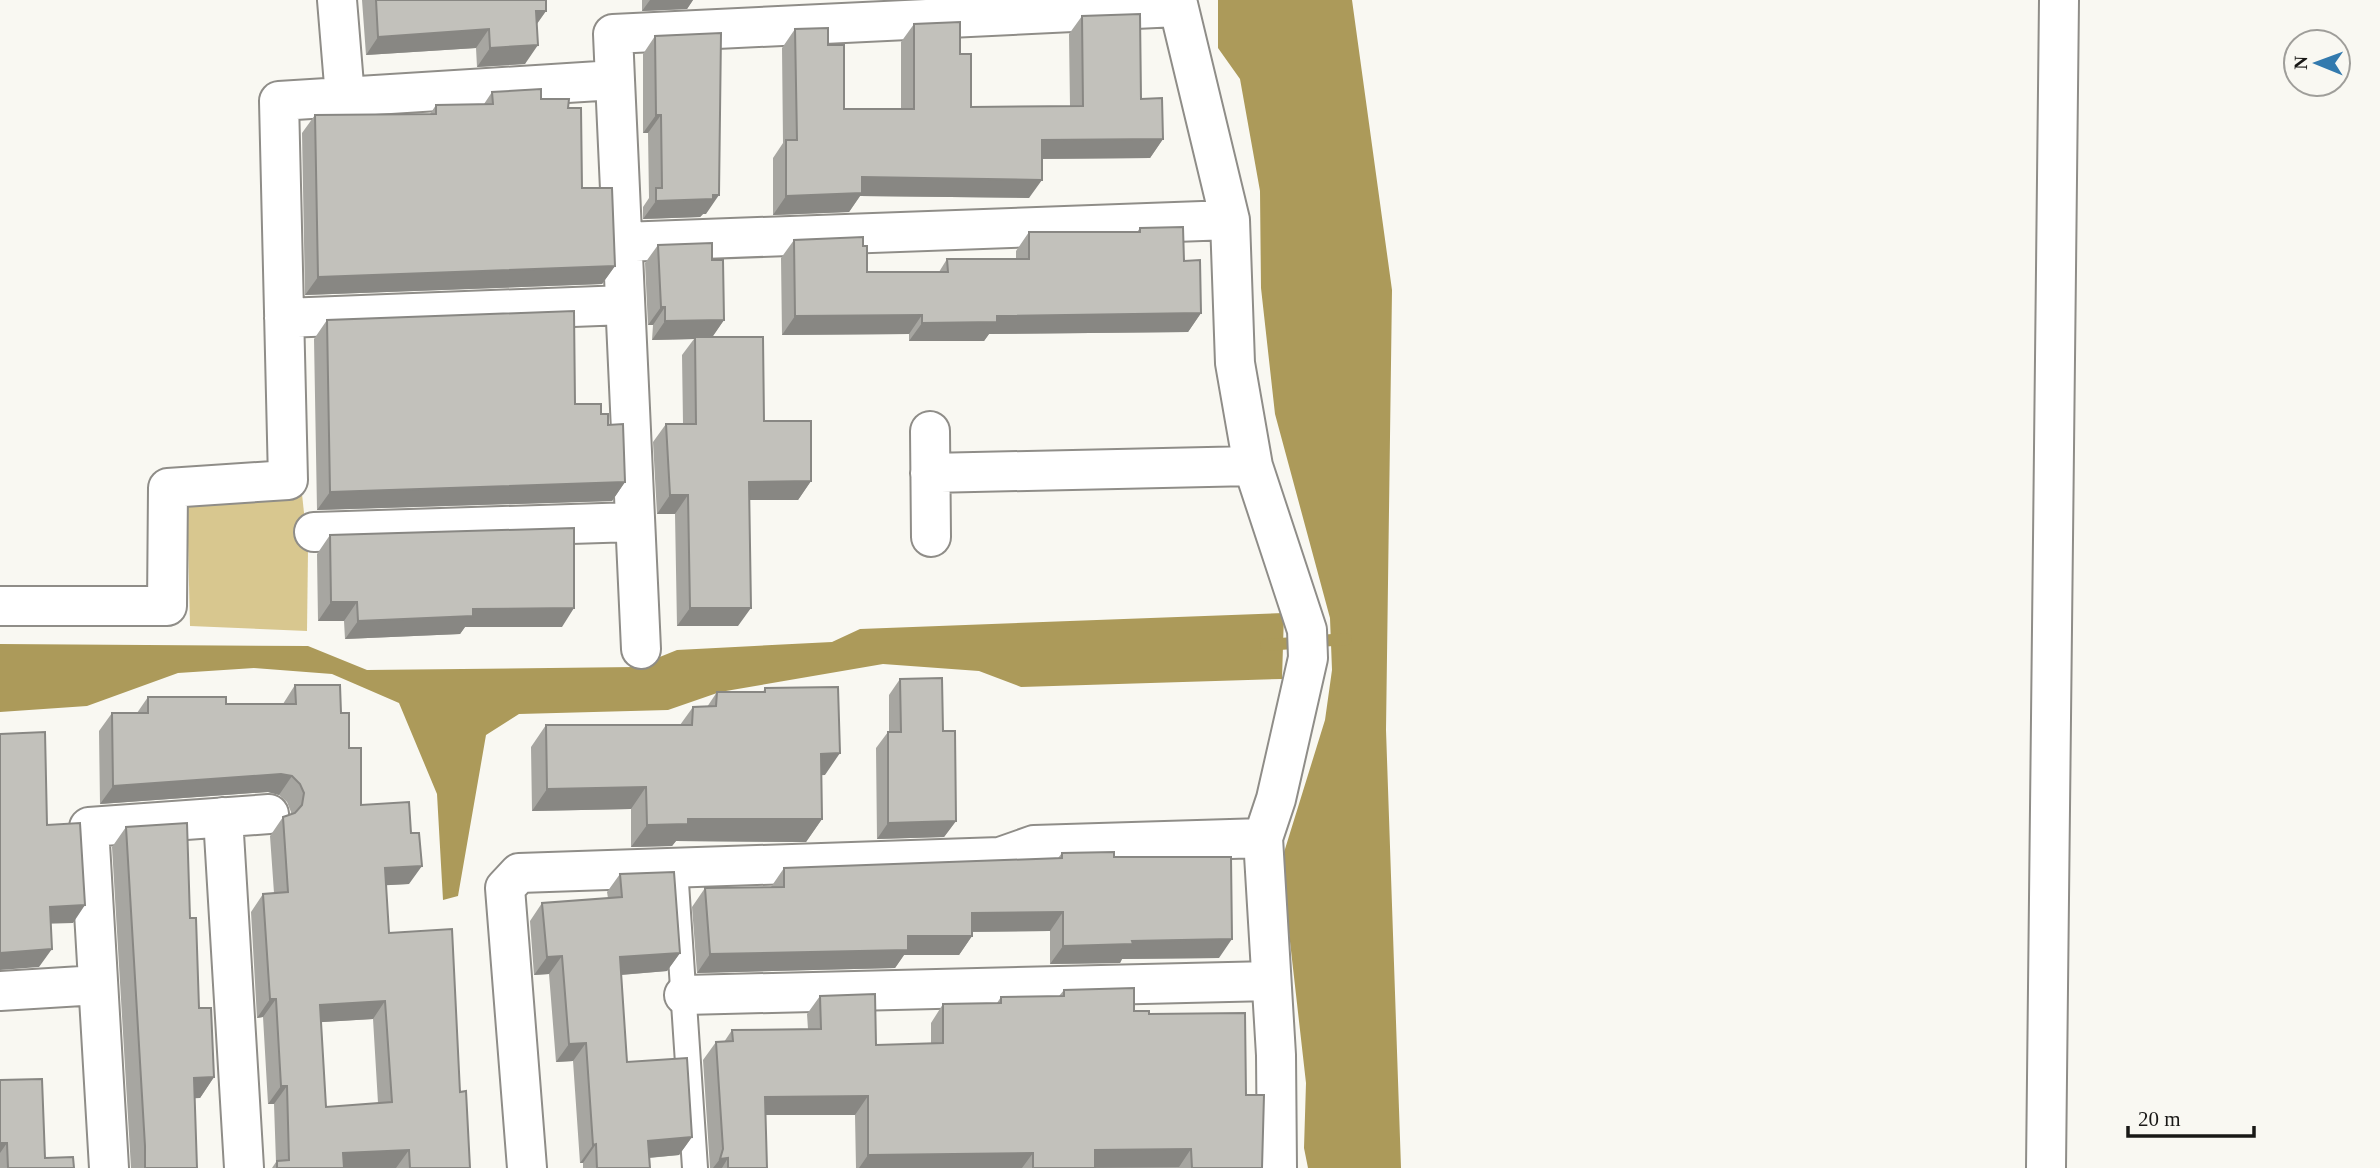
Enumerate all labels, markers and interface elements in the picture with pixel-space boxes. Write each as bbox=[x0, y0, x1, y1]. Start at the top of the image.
north arrow bbox=[2282, 28, 2352, 98]
text: N bbox=[2290, 55, 2311, 70]
scale bar bbox=[2128, 1094, 2254, 1138]
text: 20 m bbox=[2138, 1107, 2181, 1131]

